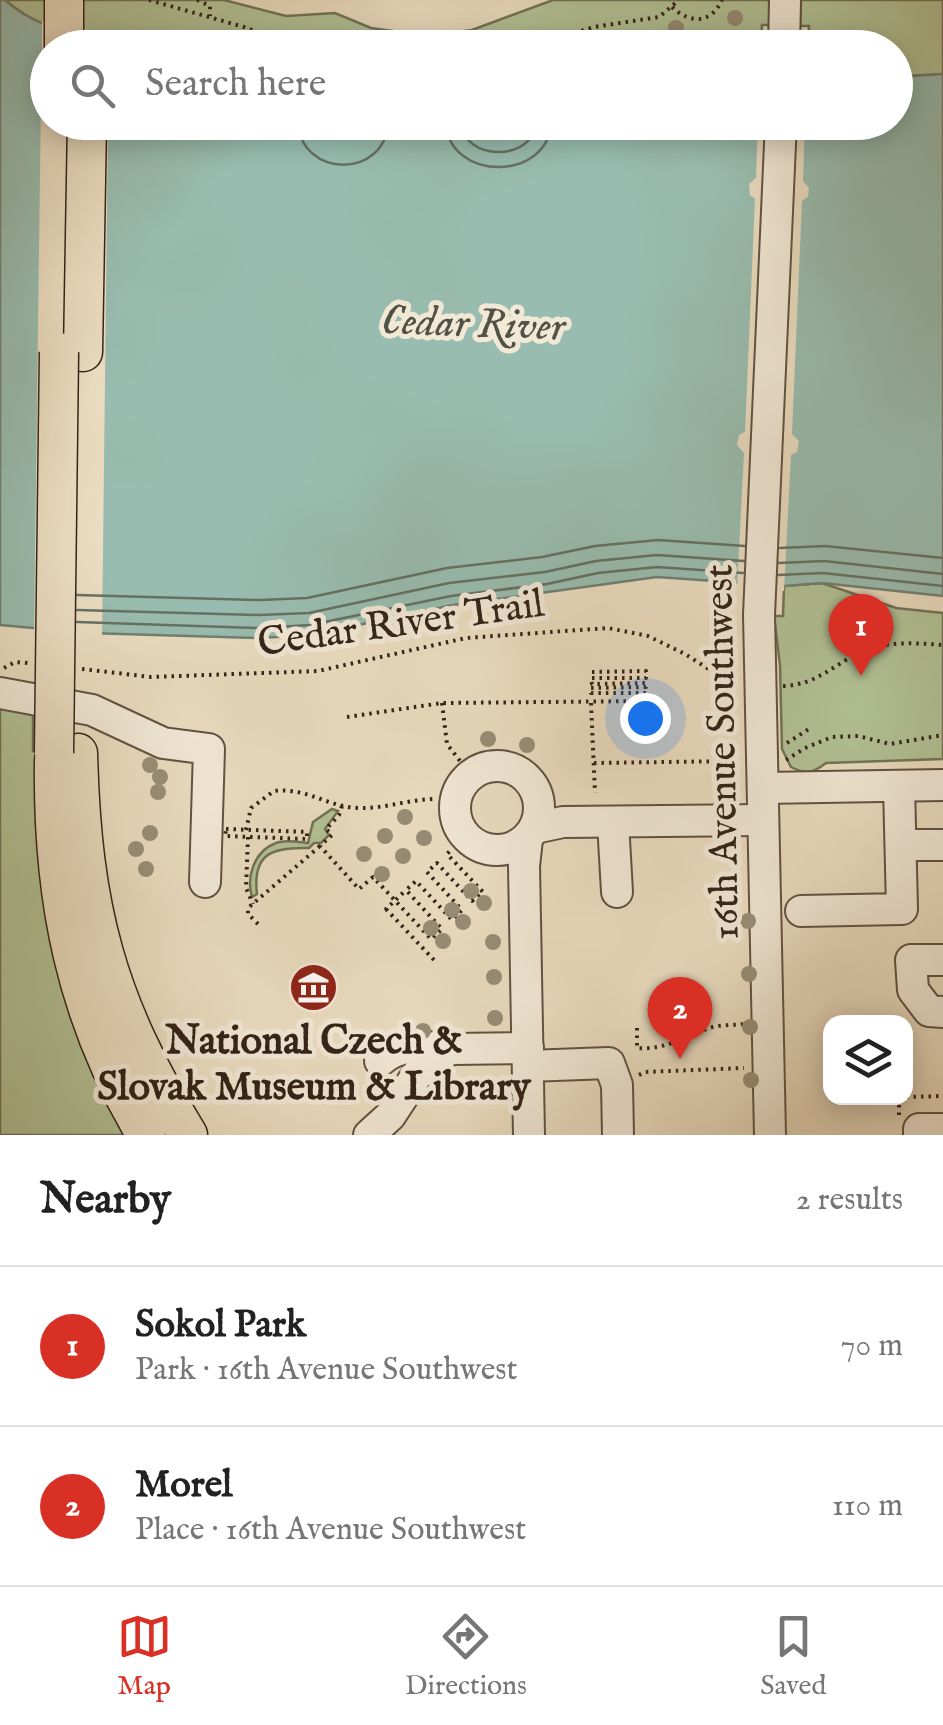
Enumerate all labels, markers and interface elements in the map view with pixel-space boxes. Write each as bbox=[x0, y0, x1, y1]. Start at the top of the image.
search box bbox=[30, 30, 913, 140]
icon: search bbox=[65, 58, 120, 113]
text: Search here bbox=[145, 61, 326, 109]
water label: Cedar River bbox=[380, 295, 567, 355]
street label: 16th Avenue Southwest bbox=[695, 564, 753, 940]
street label: Cedar River Trail bbox=[254, 580, 548, 670]
pin: 1 bbox=[828, 594, 894, 676]
your location bbox=[620, 693, 671, 744]
museum icon: National Czech & Slovak Museum & Library bbox=[288, 961, 340, 1013]
pin: 2 bbox=[648, 976, 712, 1059]
map controls bbox=[823, 1015, 913, 1105]
button: layers bbox=[823, 1015, 913, 1105]
place label: National Czech & Slovak Museum & Library bbox=[97, 1017, 532, 1114]
text: Nearby bbox=[40, 1174, 171, 1227]
text: 2 results bbox=[796, 1180, 903, 1221]
text: Sokol Park bbox=[135, 1302, 306, 1350]
text: 1 bbox=[67, 1326, 78, 1367]
text: 70 m bbox=[841, 1326, 903, 1367]
text: Park · 16th Avenue Southwest bbox=[135, 1350, 518, 1391]
text: Morel bbox=[135, 1462, 233, 1510]
text: 2 bbox=[65, 1486, 80, 1527]
text: 110 m bbox=[832, 1486, 903, 1527]
text: Place · 16th Avenue Southwest bbox=[135, 1510, 526, 1551]
tab: Map bbox=[117, 1609, 172, 1704]
tab: Directions bbox=[405, 1609, 527, 1704]
tab: Saved bbox=[760, 1609, 826, 1704]

